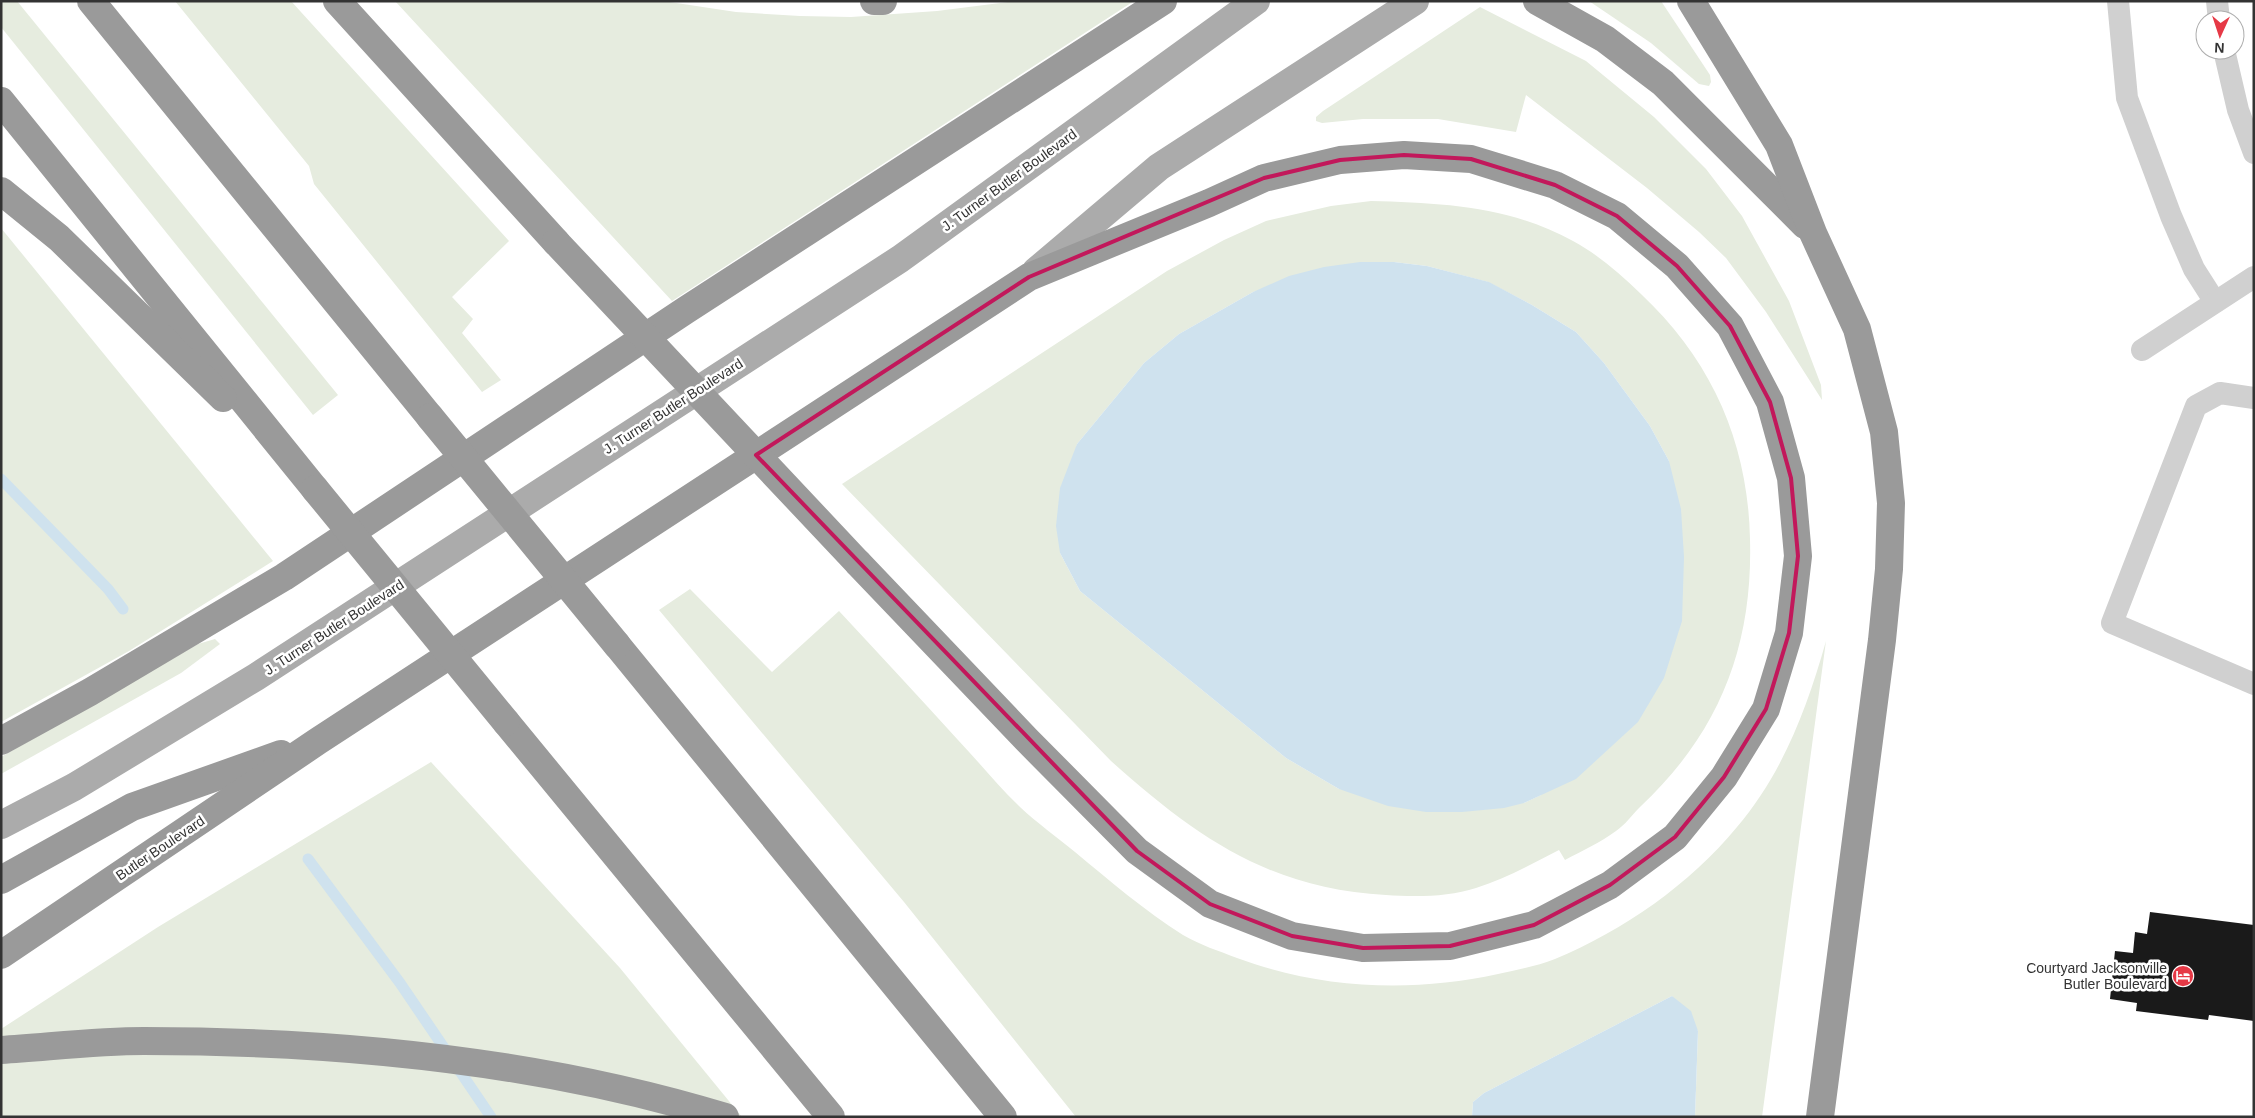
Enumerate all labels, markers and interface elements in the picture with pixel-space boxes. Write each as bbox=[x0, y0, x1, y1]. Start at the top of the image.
north arrow bbox=[2195, 10, 2245, 60]
text: N bbox=[2214, 40, 2225, 56]
street label: J. Turner Butler Boulevard bbox=[939, 126, 1079, 234]
street label: J. Turner Butler Boulevard bbox=[600, 355, 746, 457]
street label: J. Turner Butler Boulevard bbox=[261, 576, 407, 678]
street label: Butler Boulevard bbox=[113, 812, 207, 884]
place label: Courtyard Jacksonville Butler Boulevard bbox=[2026, 960, 2167, 992]
hotel icon: Courtyard Jacksonville Butler Boulevard bbox=[2171, 964, 2195, 988]

